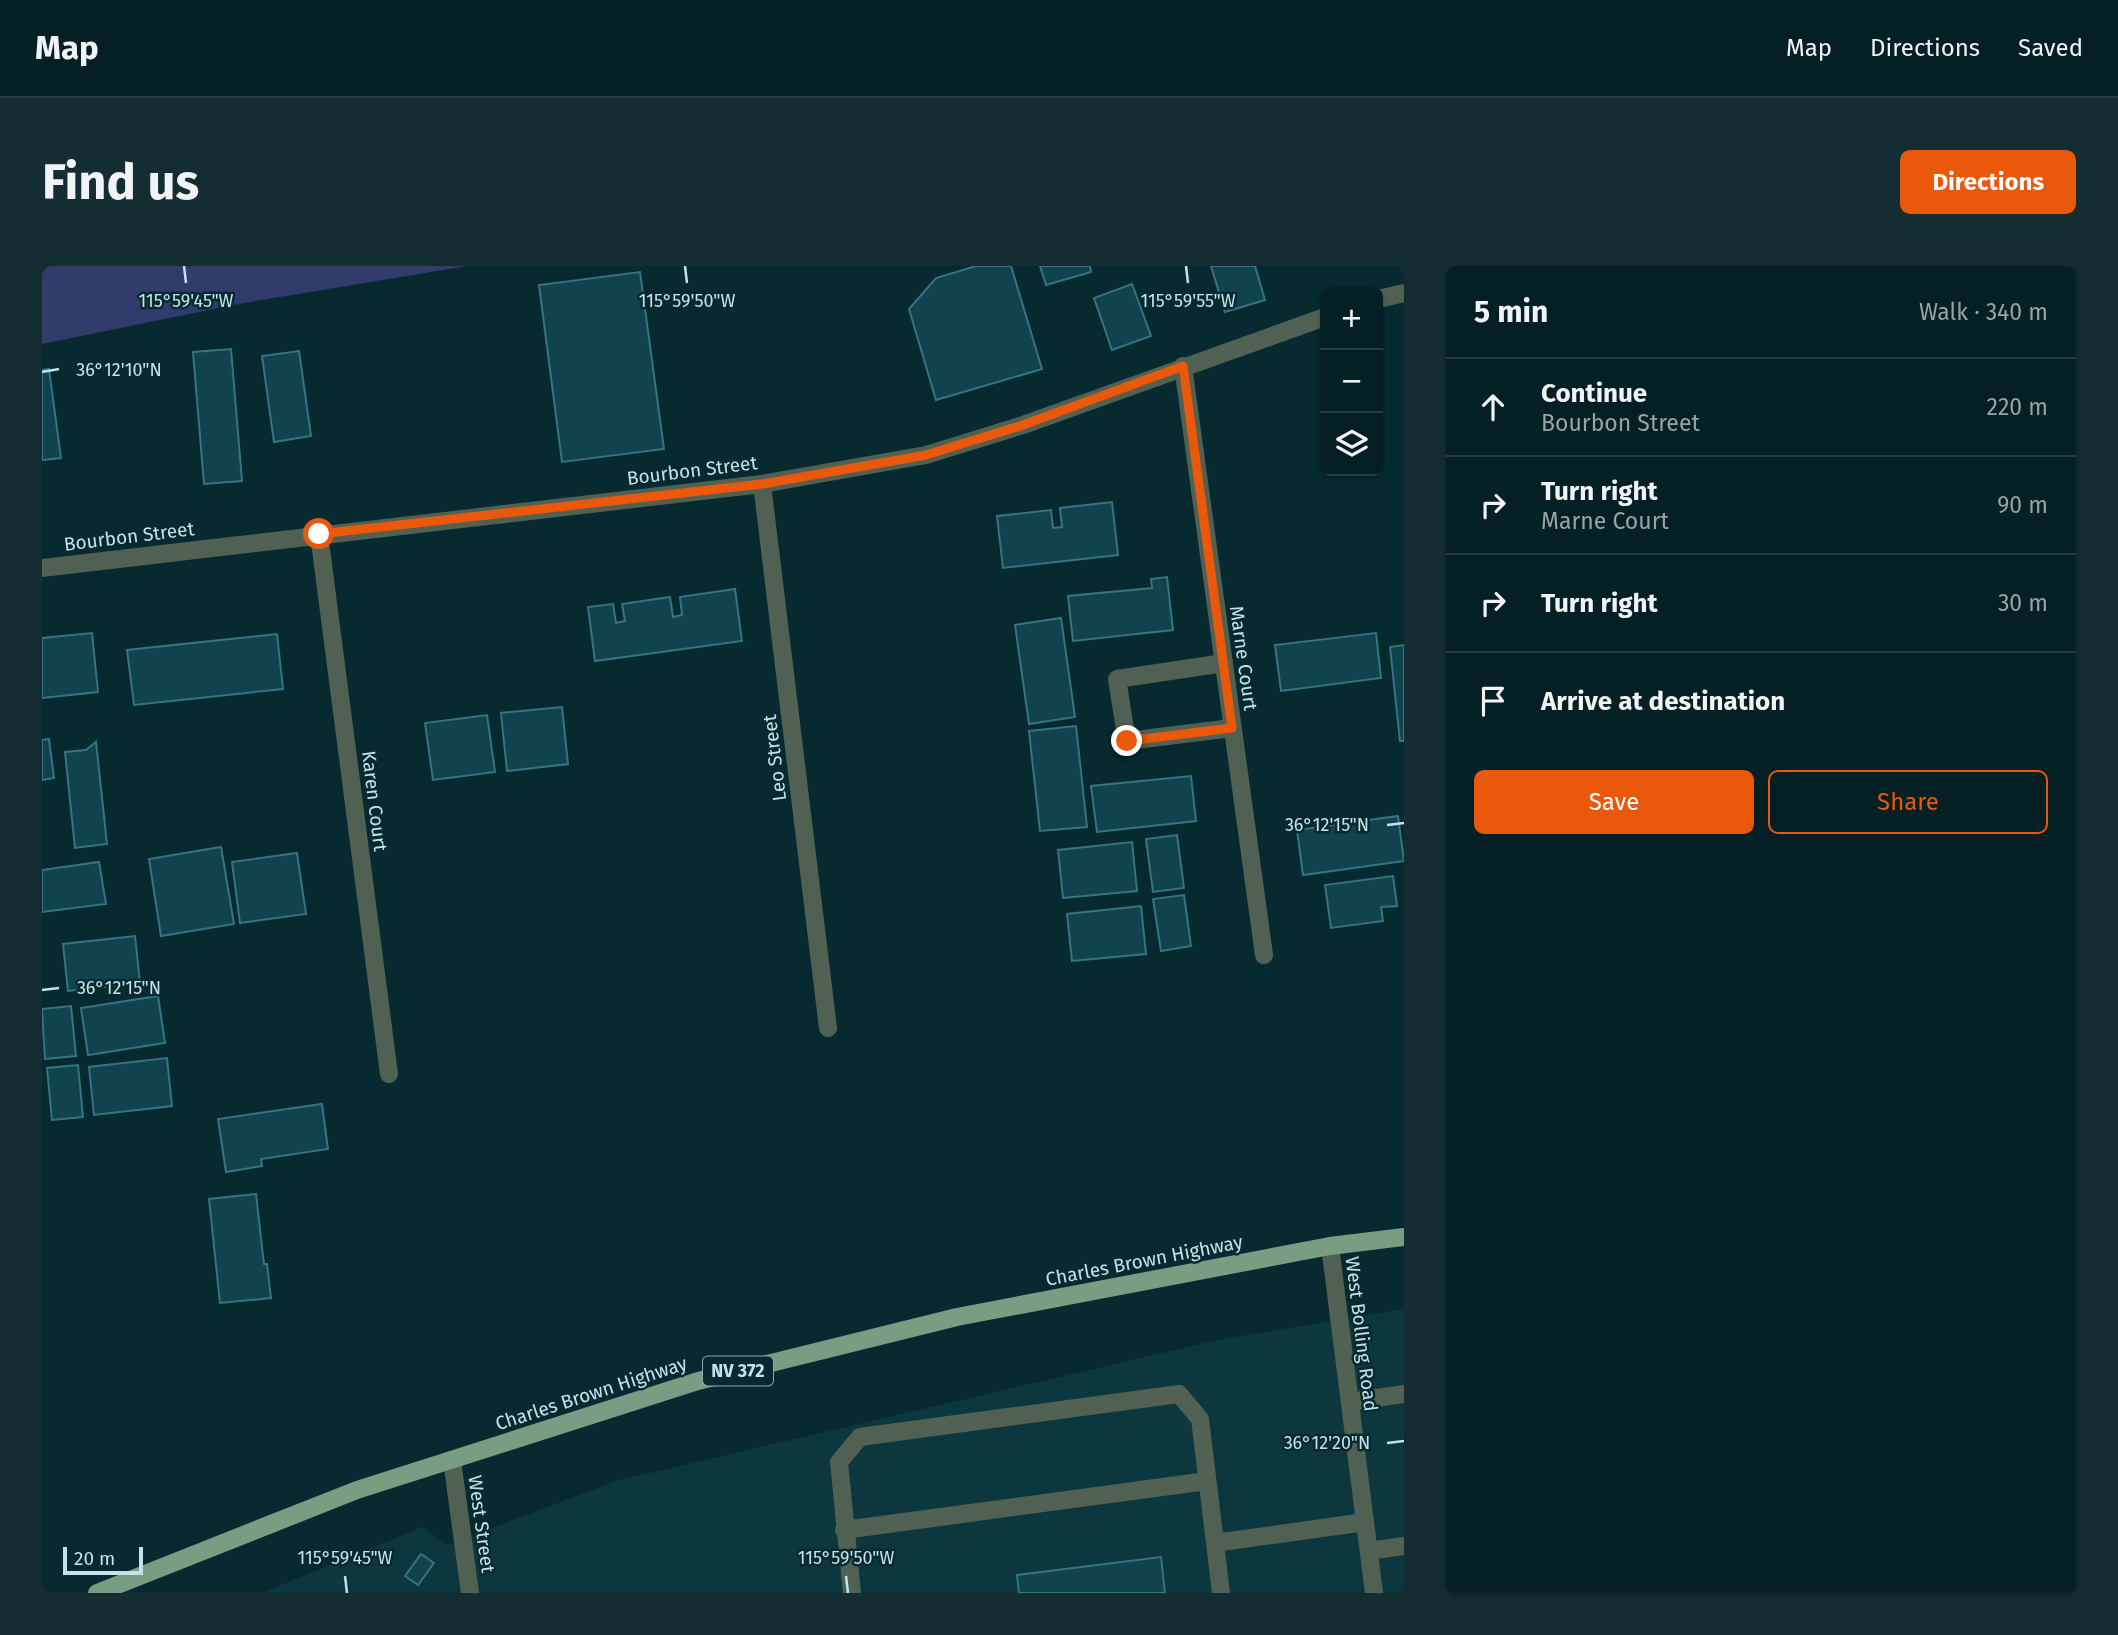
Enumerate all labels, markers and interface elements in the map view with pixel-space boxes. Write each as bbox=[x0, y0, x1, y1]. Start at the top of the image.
text: Map bbox=[35, 28, 99, 68]
text: Map bbox=[1786, 34, 1832, 62]
text: Directions bbox=[1870, 34, 1980, 62]
text: Saved bbox=[2018, 34, 2083, 62]
button: Directions bbox=[1900, 150, 2076, 214]
text: Find us bbox=[42, 153, 199, 212]
map controls bbox=[1320, 287, 1383, 476]
button: + bbox=[1320, 287, 1383, 350]
text: 115°59'45"W bbox=[139, 290, 234, 312]
text: 115°59'50"W bbox=[639, 290, 735, 312]
text: 115°59'55"W bbox=[1140, 290, 1236, 312]
text: 5 min bbox=[1474, 294, 1548, 330]
text: Walk · 340 m bbox=[1919, 298, 2048, 326]
button: − bbox=[1320, 350, 1383, 413]
text: 36°12'10"N bbox=[76, 359, 162, 381]
text: Continue bbox=[1541, 378, 1647, 409]
icon: ahead bbox=[1474, 388, 1512, 426]
text: 220 m bbox=[1987, 393, 2048, 421]
text: Bourbon Street bbox=[1541, 409, 1700, 437]
button: layers bbox=[1320, 413, 1383, 476]
street label: Bourbon Street bbox=[626, 451, 759, 490]
text: Turn right bbox=[1541, 476, 1658, 507]
icon: right bbox=[1474, 486, 1512, 524]
text: 90 m bbox=[1997, 491, 2048, 519]
text: Marne Court bbox=[1541, 507, 1669, 535]
street label: Bourbon Street bbox=[63, 517, 196, 556]
route start bbox=[303, 518, 334, 549]
icon: right bbox=[1474, 584, 1512, 622]
text: Turn right bbox=[1541, 588, 1658, 619]
text: 30 m bbox=[1998, 589, 2048, 617]
street label: Marne Court bbox=[1225, 604, 1262, 712]
icon: arrive bbox=[1474, 682, 1512, 720]
text: Arrive at destination bbox=[1541, 686, 1785, 717]
street label: Leo Street bbox=[758, 713, 791, 803]
route end bbox=[1111, 725, 1142, 756]
street label: Karen Court bbox=[357, 749, 392, 853]
button: Save bbox=[1474, 770, 1754, 834]
button: Share bbox=[1768, 770, 2048, 834]
text: 36°12'15"N bbox=[1285, 814, 1369, 836]
text: 36°12'15"N bbox=[77, 977, 161, 999]
street label: Charles Brown Highway bbox=[1044, 1230, 1245, 1291]
street label: West Bolling Road bbox=[1341, 1255, 1382, 1413]
street label: Charles Brown Highway bbox=[492, 1351, 691, 1435]
road number: NV 372 bbox=[703, 1356, 773, 1386]
text: 36°12'20"N bbox=[1284, 1432, 1370, 1454]
street label: West Street bbox=[463, 1474, 500, 1574]
scale bar bbox=[63, 1544, 144, 1576]
text: 20 m bbox=[74, 1547, 115, 1570]
text: 115°59'45"W bbox=[298, 1547, 393, 1569]
text: 115°59'50"W bbox=[798, 1547, 894, 1569]

